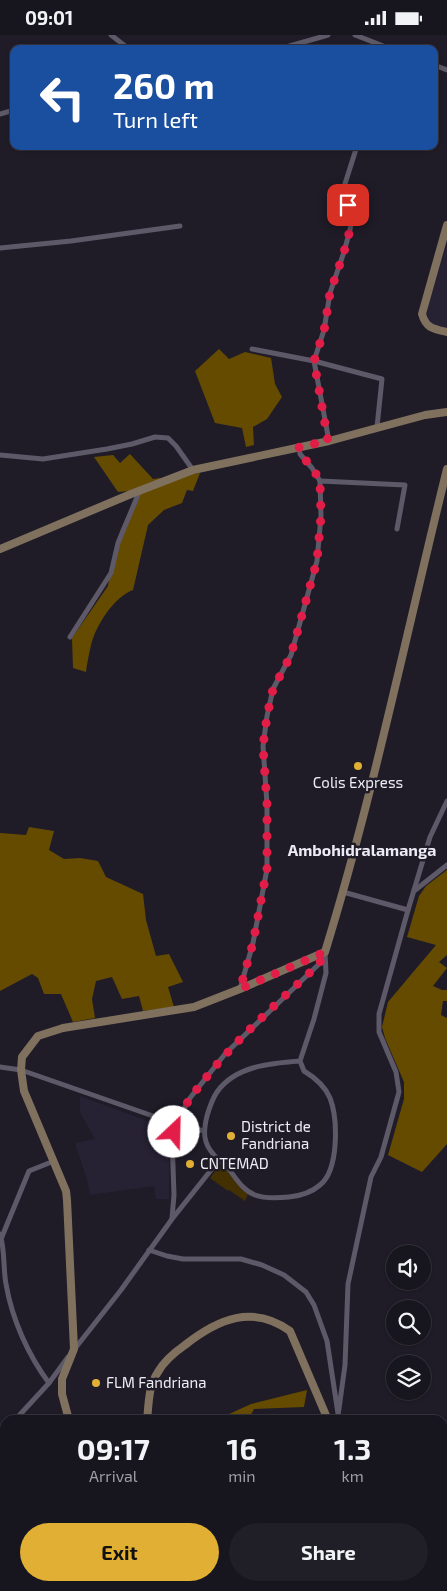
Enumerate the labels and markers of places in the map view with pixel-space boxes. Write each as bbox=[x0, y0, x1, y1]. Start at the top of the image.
pin bbox=[327, 184, 369, 226]
marker: Colis Express bbox=[352, 760, 364, 772]
place label: Colis Express bbox=[313, 773, 403, 791]
place label: District de Fandriana bbox=[241, 1117, 311, 1152]
marker: District de Fandriana bbox=[225, 1130, 237, 1142]
place label: CNTEMAD bbox=[200, 1154, 269, 1172]
marker: CNTEMAD bbox=[184, 1158, 196, 1170]
place label: FLM Fandriana bbox=[106, 1373, 207, 1391]
marker: FLM Fandriana bbox=[90, 1377, 102, 1389]

